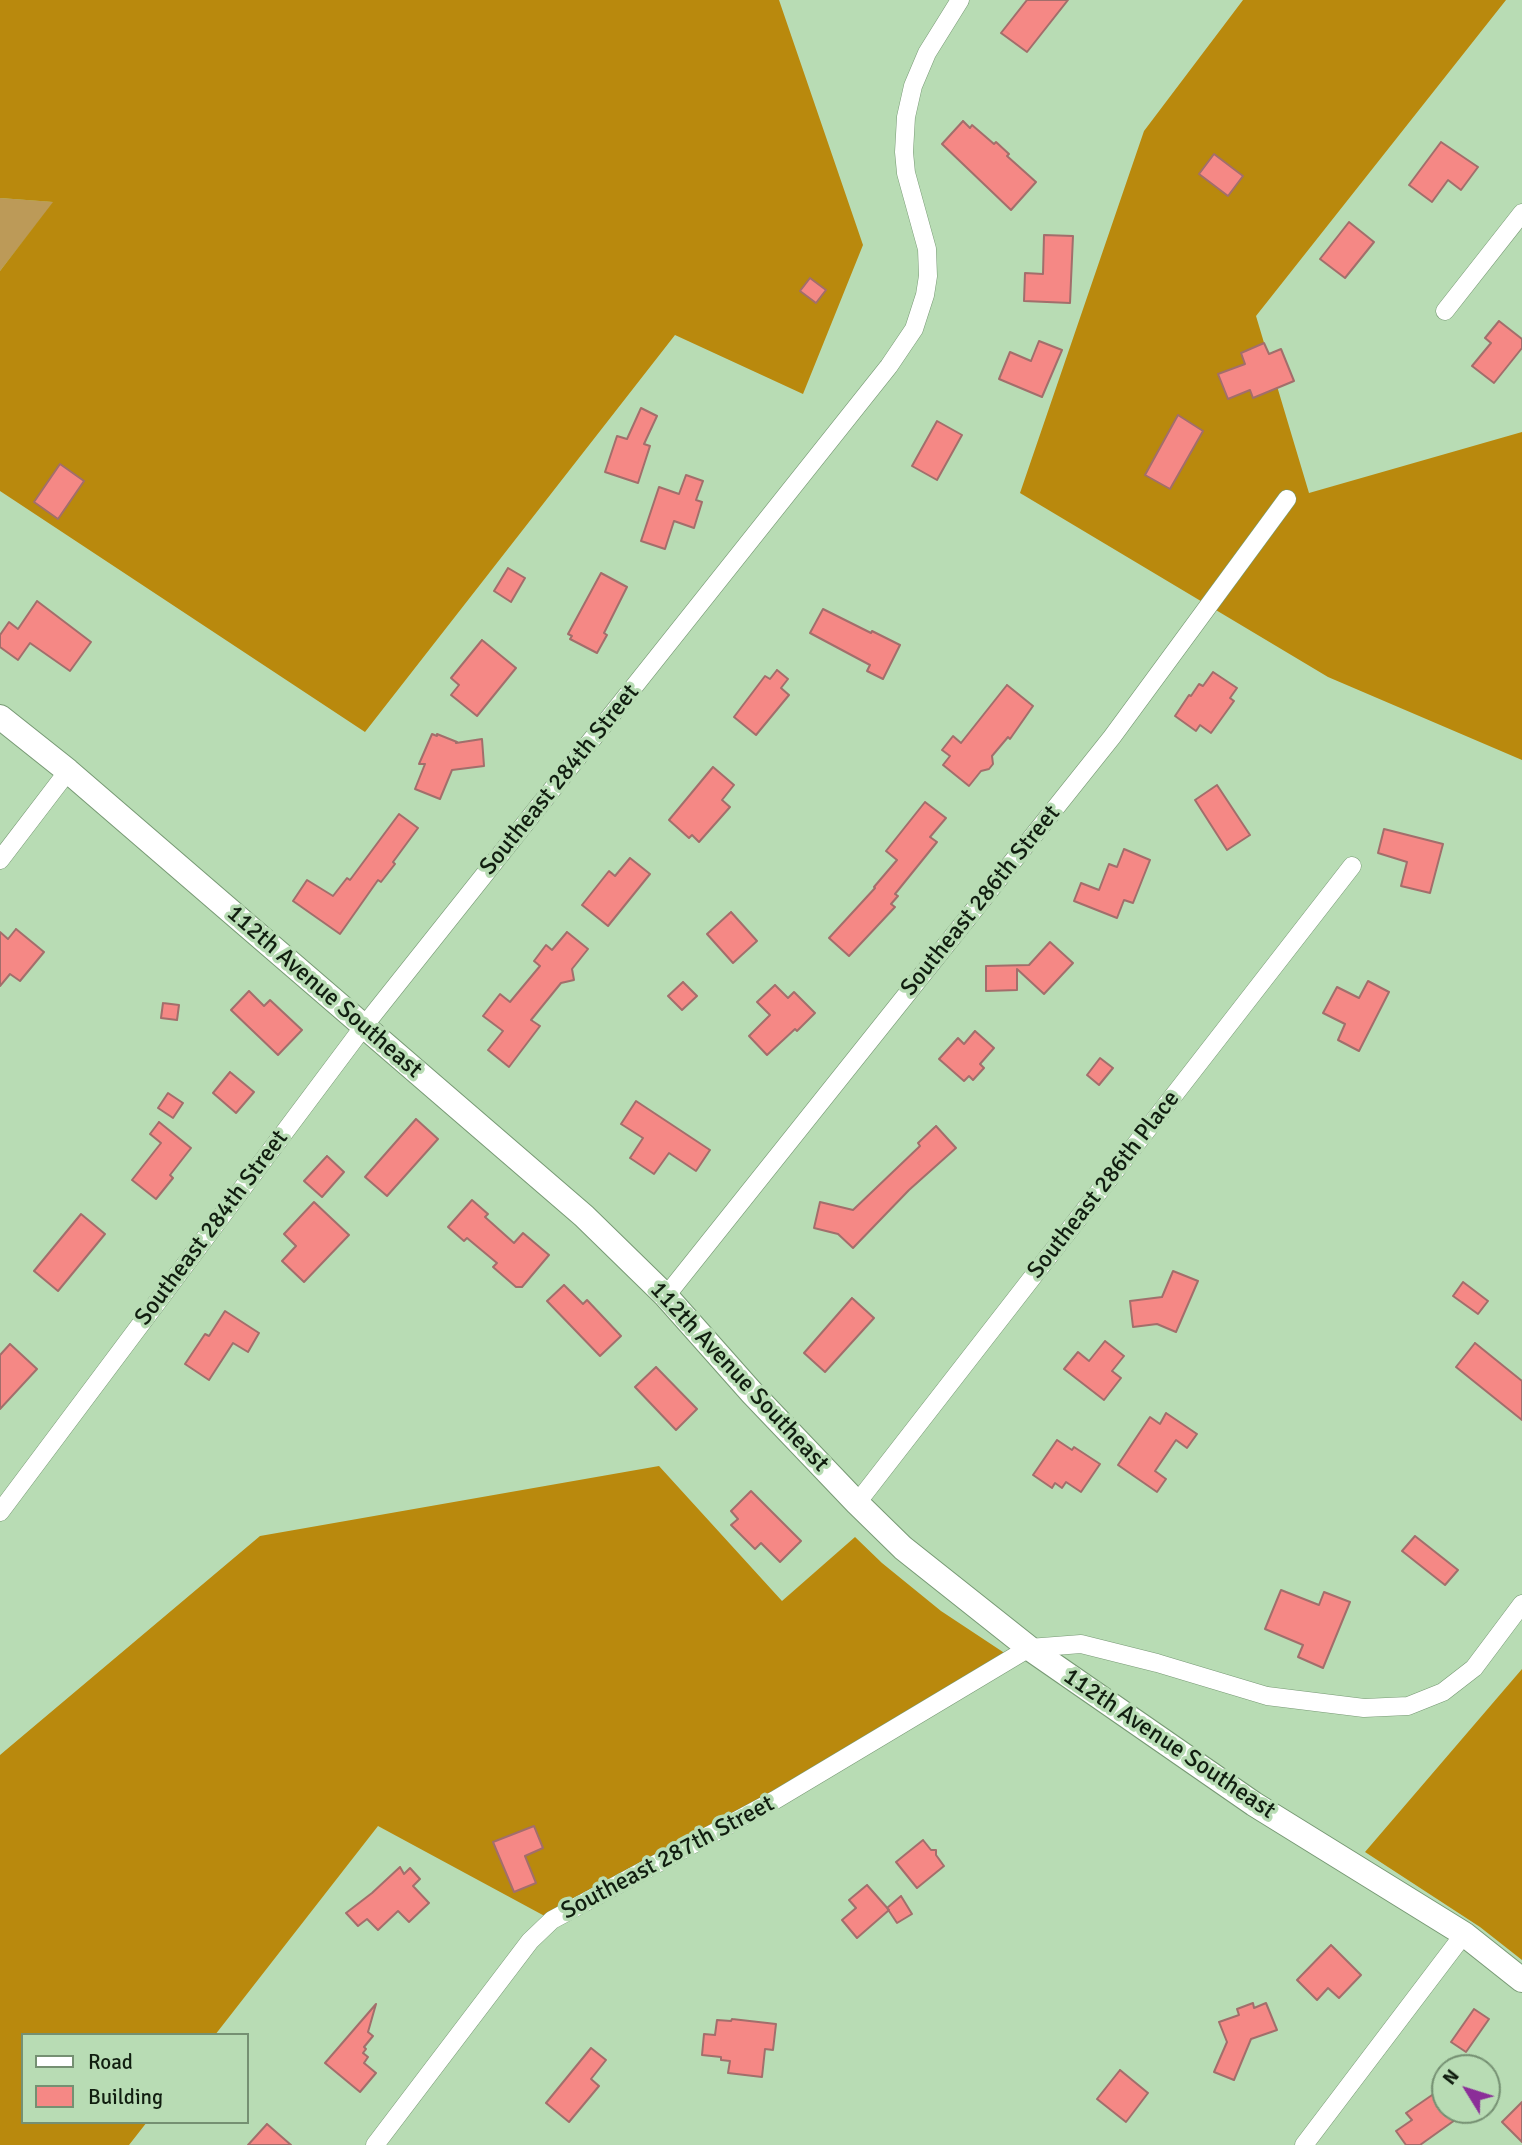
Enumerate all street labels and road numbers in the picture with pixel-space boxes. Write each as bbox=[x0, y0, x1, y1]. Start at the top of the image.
street label: Southeast 284th Street bbox=[474, 679, 646, 881]
street label: Southeast 286th Street bbox=[895, 800, 1067, 1002]
street label: 112th Avenue Southeast bbox=[220, 899, 428, 1085]
street label: Southeast 286th Place bbox=[1022, 1085, 1186, 1285]
street label: Southeast 284th Street bbox=[129, 1125, 295, 1331]
street label: 112th Avenue Southeast bbox=[643, 1276, 835, 1478]
street label: 112th Avenue Southeast bbox=[1058, 1662, 1280, 1826]
street label: Southeast 287th Street bbox=[557, 1790, 779, 1926]

